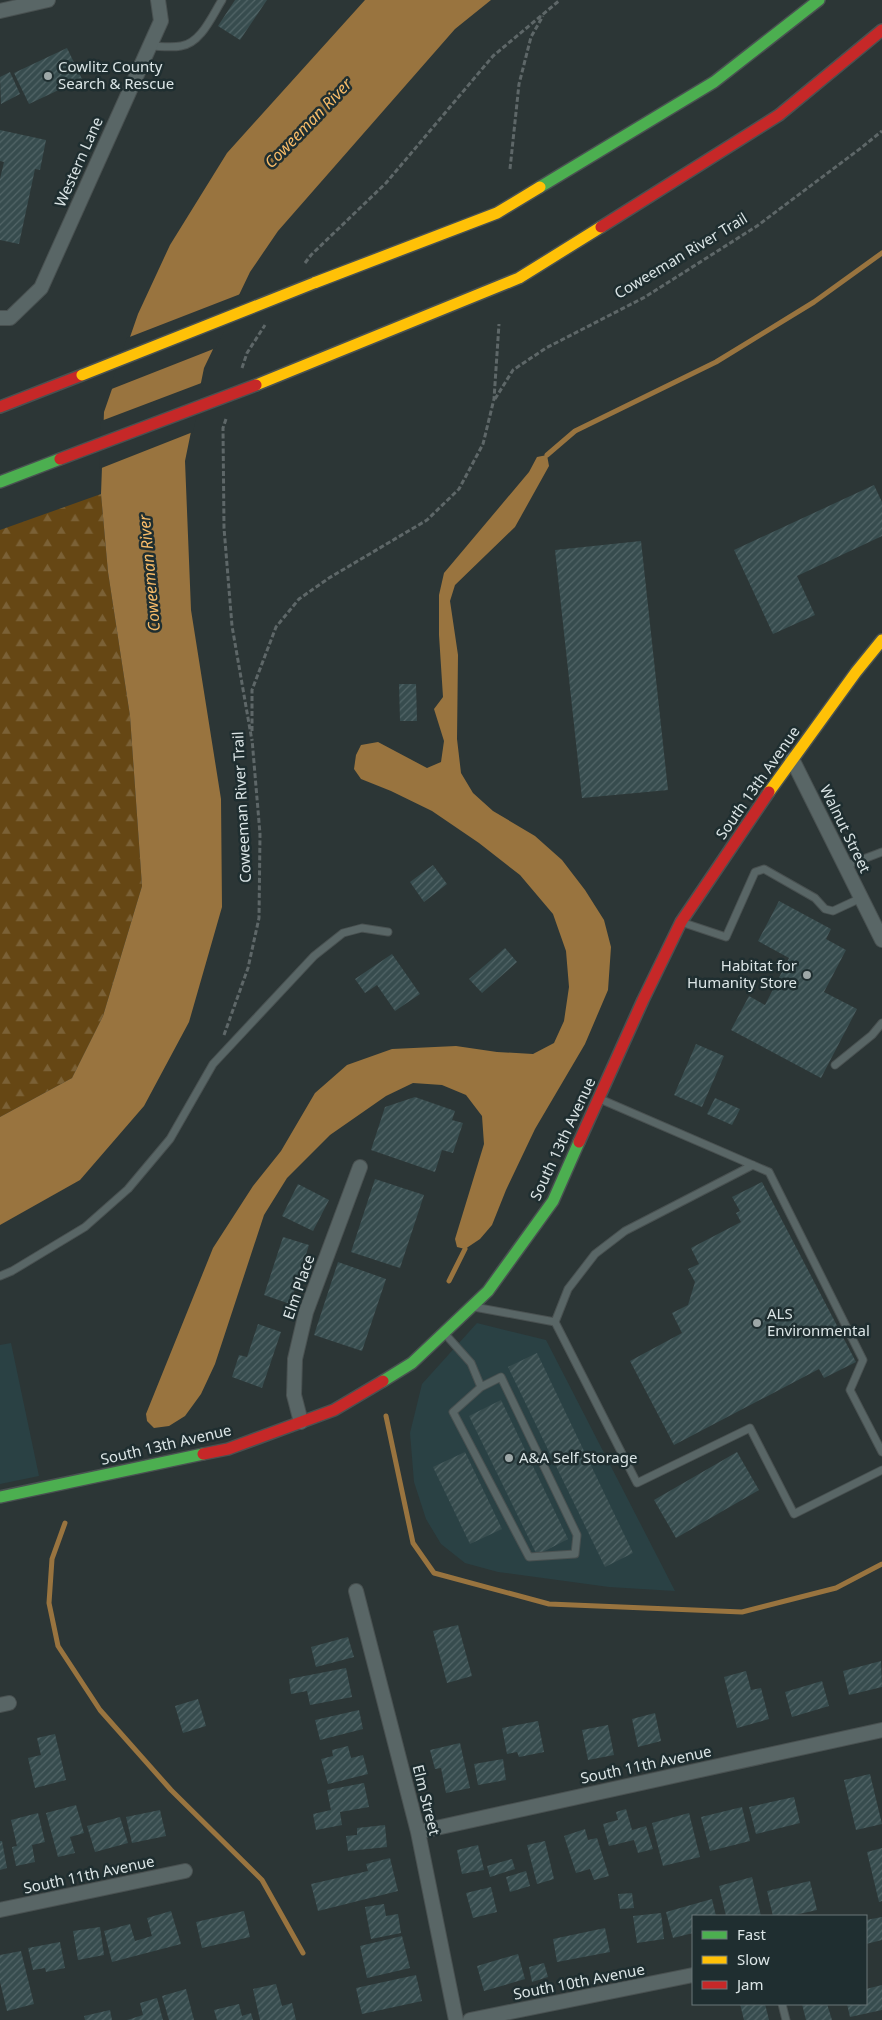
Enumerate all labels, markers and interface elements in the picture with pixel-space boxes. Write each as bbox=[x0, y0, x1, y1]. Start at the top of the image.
place label: Cowlitz County Search & Rescue bbox=[58, 56, 174, 93]
marker: Cowlitz County Search & Rescue bbox=[42, 70, 54, 82]
water label: Coweeman River bbox=[259, 73, 357, 173]
street label: Western Lane bbox=[49, 113, 107, 210]
street label: Coweeman River Trail bbox=[610, 208, 751, 303]
water label: Coweeman River bbox=[133, 513, 165, 632]
street label: South 13th Avenue bbox=[711, 722, 804, 843]
street label: Coweeman River Trail bbox=[227, 731, 255, 883]
street label: Walnut Street bbox=[816, 781, 876, 876]
place label: Habitat for Humanity Store bbox=[687, 955, 797, 992]
marker: Habitat for Humanity Store bbox=[801, 969, 813, 981]
street label: South 13th Avenue bbox=[525, 1074, 599, 1203]
street label: Elm Place bbox=[278, 1252, 318, 1322]
place label: ALS Environmental bbox=[767, 1303, 870, 1340]
marker: ALS Environmental bbox=[751, 1317, 763, 1329]
street label: South 13th Avenue bbox=[98, 1419, 233, 1469]
place label: A&A Self Storage bbox=[519, 1447, 637, 1467]
marker: A&A Self Storage bbox=[503, 1452, 515, 1464]
street label: South 11th Avenue bbox=[578, 1740, 713, 1788]
street label: Elm Street bbox=[409, 1762, 446, 1838]
street label: South 11th Avenue bbox=[21, 1850, 156, 1898]
legend bbox=[692, 1915, 867, 2005]
text: Fast bbox=[737, 1924, 766, 1944]
text: Slow bbox=[737, 1949, 770, 1969]
street label: South 10th Avenue bbox=[511, 1958, 646, 2004]
text: Jam bbox=[735, 1974, 764, 1994]

